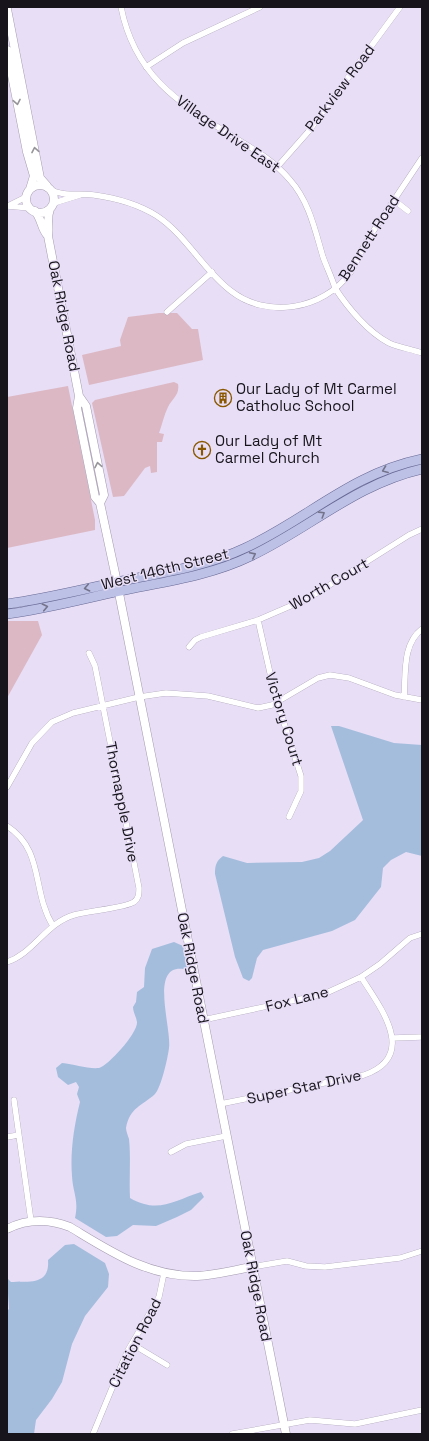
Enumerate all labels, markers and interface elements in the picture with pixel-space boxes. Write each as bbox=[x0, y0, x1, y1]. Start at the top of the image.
street label: Parkview Road bbox=[301, 40, 379, 135]
street label: Village Drive East bbox=[173, 91, 284, 177]
one-way arrow bbox=[13, 99, 21, 105]
one-way arrow bbox=[31, 147, 40, 153]
street label: Bennett Road bbox=[334, 191, 403, 284]
street label: Oak Ridge Road bbox=[44, 259, 85, 373]
place label: Our Lady of Mt Carmel Catholuc School bbox=[236, 379, 397, 415]
building icon: Our Lady of Mt Carmel Catholuc School bbox=[213, 388, 233, 408]
place label: Our Lady of Mt Carmel Church bbox=[215, 431, 322, 467]
church icon: Our Lady of Mt Carmel Church bbox=[192, 440, 212, 460]
one-way arrow bbox=[94, 462, 102, 468]
one-way arrow bbox=[381, 465, 388, 473]
one-way arrow bbox=[318, 512, 325, 519]
street label: West 146th Street bbox=[99, 543, 231, 594]
one-way arrow bbox=[248, 552, 256, 560]
street label: Worth Court bbox=[286, 553, 372, 614]
one-way arrow bbox=[84, 584, 90, 592]
one-way arrow bbox=[42, 604, 49, 612]
street label: Victory Court bbox=[261, 670, 308, 768]
street label: Thornapple Drive bbox=[101, 740, 144, 864]
street label: Oak Ridge Road bbox=[173, 911, 214, 1025]
street label: Fox Lane bbox=[263, 981, 331, 1016]
street label: Super Star Drive bbox=[245, 1065, 363, 1108]
street label: Oak Ridge Road bbox=[236, 1229, 277, 1343]
street label: Citation Road bbox=[104, 1295, 165, 1391]

